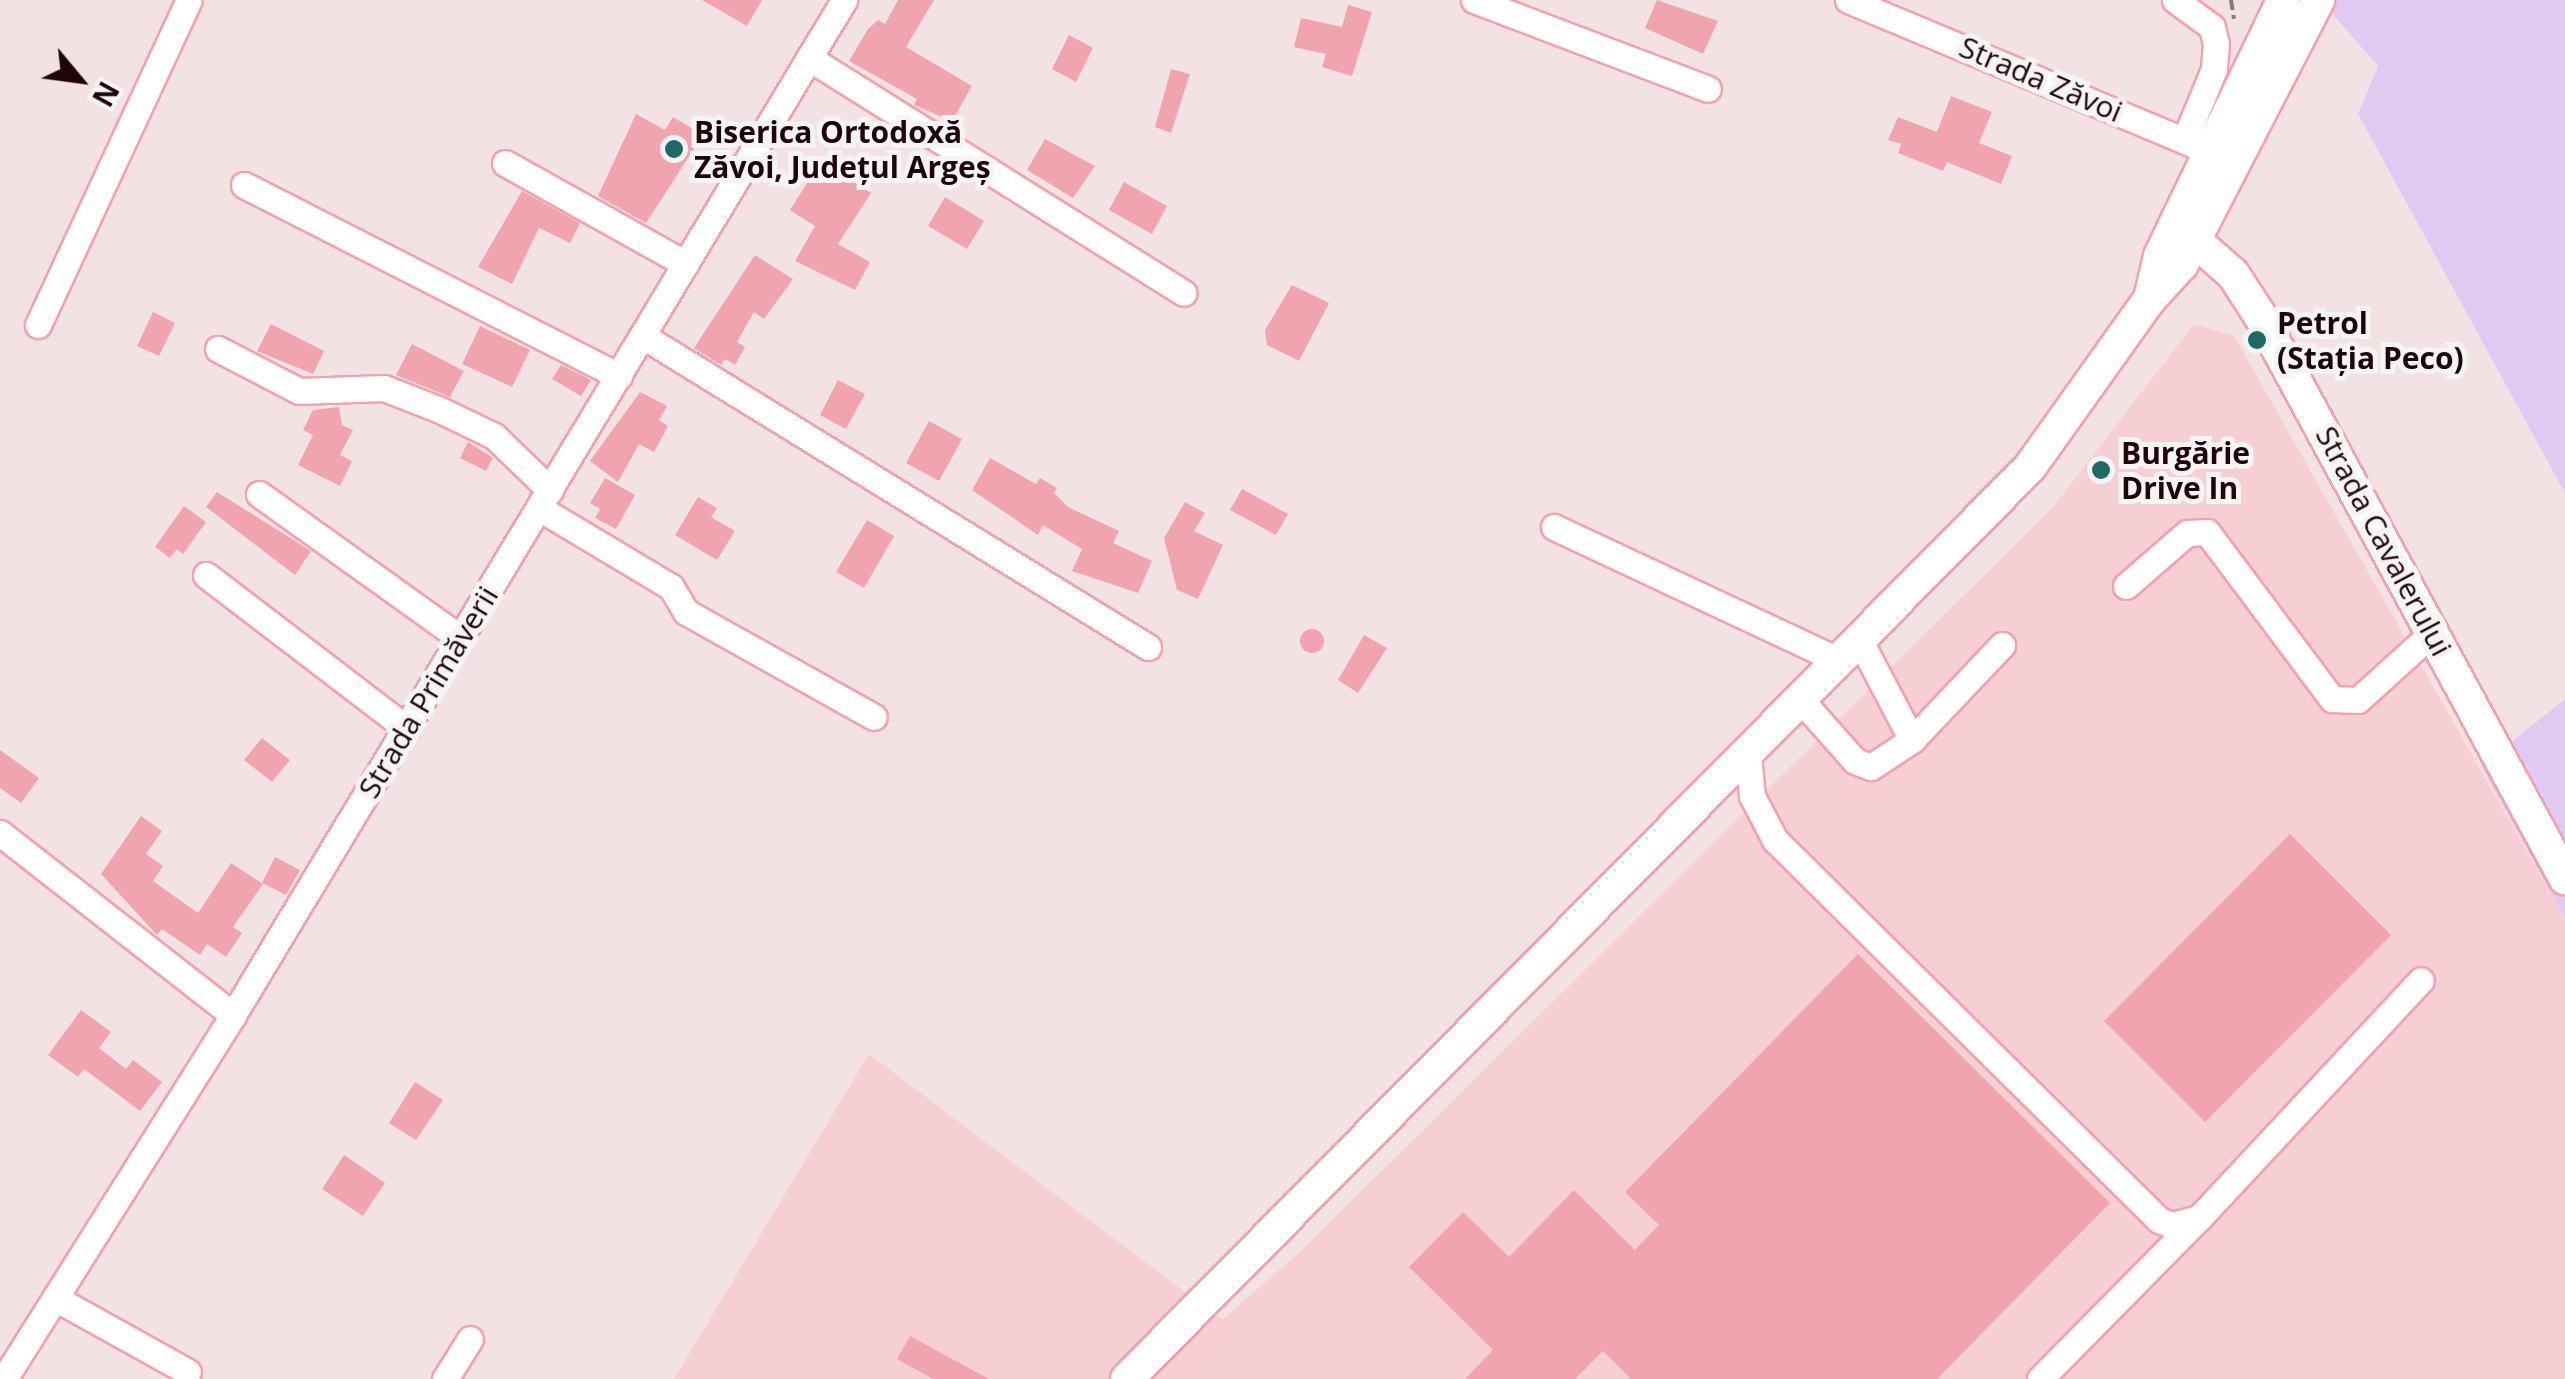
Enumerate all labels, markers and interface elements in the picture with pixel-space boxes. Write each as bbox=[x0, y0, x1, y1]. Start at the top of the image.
street label: Strada Zăvoi bbox=[1954, 29, 2128, 129]
north arrow bbox=[30, 30, 130, 130]
text: N bbox=[84, 75, 128, 114]
place label: Biserica Ortodoxă Zăvoi, Județul Argeș bbox=[694, 114, 991, 184]
marker: Biserica Ortodoxă Zăvoi, Județul Argeș bbox=[663, 138, 685, 160]
place label: Petrol (Stația Peco) bbox=[2277, 305, 2464, 376]
marker: Petrol (Stația Peco) bbox=[2246, 329, 2268, 351]
street label: Strada Cavalerului bbox=[2308, 420, 2460, 662]
place label: Burgărie Drive In bbox=[2121, 435, 2250, 506]
marker: Burgărie Drive In bbox=[2090, 459, 2112, 481]
street label: Strada Primăverii bbox=[351, 580, 505, 804]

